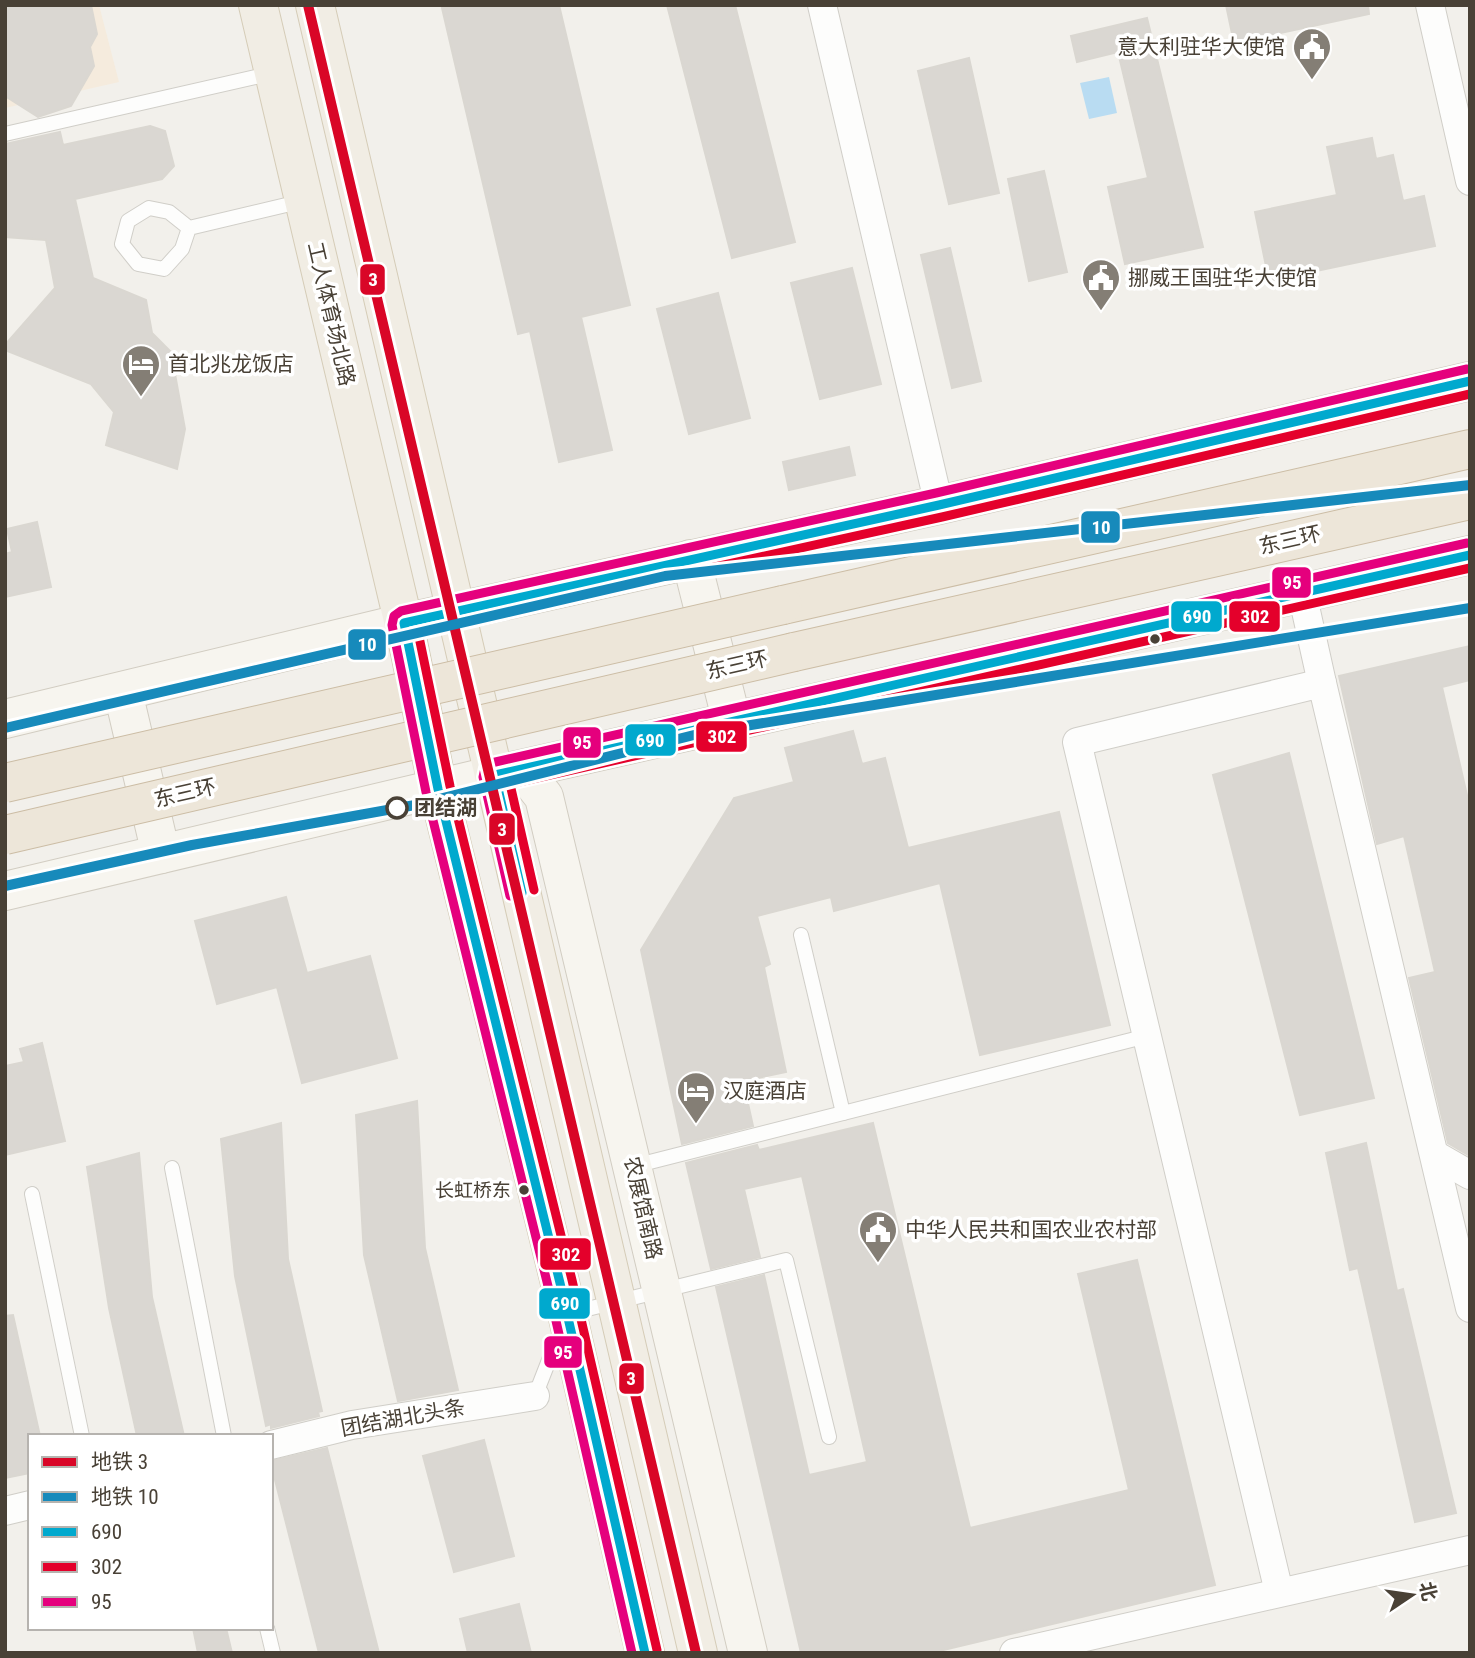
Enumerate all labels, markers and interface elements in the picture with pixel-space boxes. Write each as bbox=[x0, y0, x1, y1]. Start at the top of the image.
public building icon: 意大利驻华大使馆 bbox=[1291, 26, 1333, 81]
place label: 意大利驻华大使馆 bbox=[1117, 35, 1285, 59]
street label: 工人体育场北路 bbox=[303, 240, 359, 388]
public building icon: 挪威王国驻华大使馆 bbox=[1080, 257, 1122, 312]
line badge: 3 bbox=[359, 263, 386, 296]
place label: 挪威王国驻华大使馆 bbox=[1128, 266, 1317, 290]
text: 3 bbox=[368, 268, 378, 291]
hotel icon: 首北兆龙饭店 bbox=[120, 343, 162, 398]
place label: 首北兆龙饭店 bbox=[168, 352, 294, 376]
line badge: 10 bbox=[1080, 510, 1121, 544]
text: 10 bbox=[1091, 516, 1111, 539]
street label: 东三环 bbox=[1257, 521, 1323, 559]
line badge: 95 bbox=[1271, 566, 1312, 599]
text: 95 bbox=[1282, 571, 1302, 594]
line badge: 690 bbox=[1170, 600, 1223, 633]
line badge: 302 bbox=[1228, 600, 1281, 633]
text: 690 bbox=[1183, 605, 1211, 628]
text: 302 bbox=[1241, 605, 1269, 628]
line badge: 10 bbox=[347, 628, 387, 661]
unlabelled marker bbox=[1148, 632, 1162, 646]
text: 10 bbox=[357, 633, 377, 656]
street label: 东三环 bbox=[704, 646, 770, 684]
line badge: 302 bbox=[695, 720, 748, 753]
line badge: 690 bbox=[624, 723, 677, 757]
text: 302 bbox=[708, 725, 736, 748]
line badge: 95 bbox=[562, 726, 602, 759]
text: 690 bbox=[636, 729, 664, 752]
text: 95 bbox=[572, 731, 592, 754]
street label: 东三环 bbox=[152, 774, 218, 812]
place label: 团结湖 bbox=[414, 796, 477, 820]
marker: 团结湖 bbox=[386, 797, 408, 819]
line badge: 3 bbox=[488, 812, 516, 846]
text: 3 bbox=[497, 818, 507, 841]
hotel icon: 汉庭酒店 bbox=[675, 1070, 717, 1125]
place label: 汉庭酒店 bbox=[723, 1079, 807, 1103]
street label: 农展馆南路 bbox=[619, 1154, 667, 1262]
place label: 长虹桥东 bbox=[435, 1179, 511, 1202]
marker: 长虹桥东 bbox=[517, 1183, 531, 1197]
public building icon: 中华人民共和国农业农村部 bbox=[857, 1209, 899, 1264]
place label: 中华人民共和国农业农村部 bbox=[905, 1218, 1157, 1242]
line badge: 302 bbox=[539, 1237, 592, 1271]
text: 302 bbox=[552, 1243, 580, 1266]
line badge: 690 bbox=[538, 1287, 591, 1320]
text: 690 bbox=[551, 1292, 579, 1315]
line badge: 95 bbox=[543, 1335, 583, 1369]
text: 95 bbox=[553, 1341, 573, 1364]
line badge: 3 bbox=[618, 1362, 645, 1395]
text: 3 bbox=[626, 1367, 636, 1390]
street label: 团结湖北头条 bbox=[339, 1395, 467, 1441]
legend bbox=[28, 1434, 273, 1630]
text: 地铁 3 bbox=[91, 1450, 148, 1474]
text: 地铁 10 bbox=[91, 1485, 159, 1509]
text: 690 bbox=[91, 1520, 122, 1544]
text: 302 bbox=[91, 1555, 122, 1579]
north arrow bbox=[1377, 1560, 1447, 1630]
text: 北 bbox=[1415, 1579, 1441, 1603]
text: 95 bbox=[91, 1590, 112, 1614]

